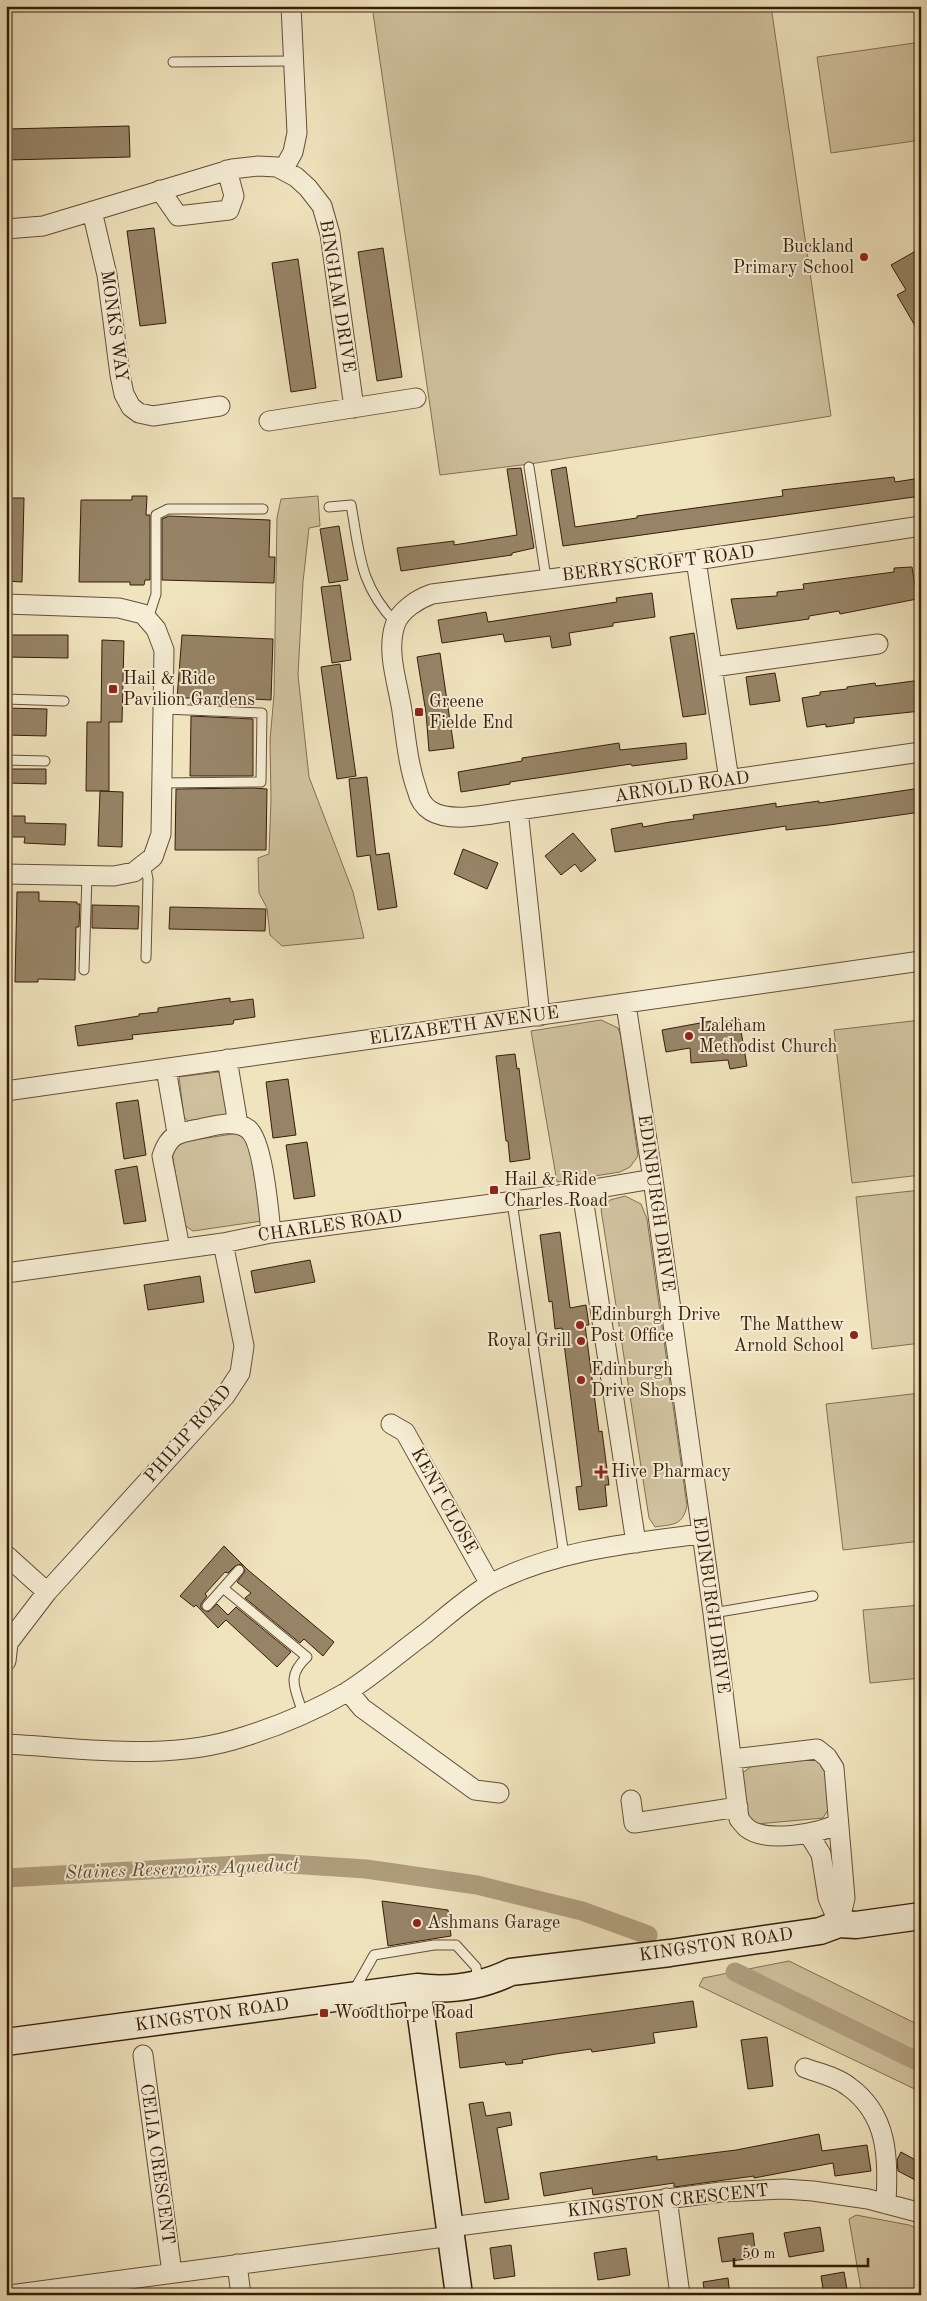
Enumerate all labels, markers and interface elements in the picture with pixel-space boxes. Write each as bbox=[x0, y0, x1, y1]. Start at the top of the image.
street label: BINGHAM DRIVE bbox=[316, 218, 358, 374]
place label: Buckland Primary School bbox=[733, 238, 854, 277]
marker: Buckland Primary School bbox=[858, 251, 870, 263]
street label: MONKS WAY bbox=[97, 269, 131, 383]
street label: BERRYSCROFT ROAD bbox=[561, 543, 755, 585]
place label: Hail & Ride Pavilion Gardens bbox=[123, 670, 255, 709]
marker: Hail & Ride Pavilion Gardens bbox=[107, 683, 119, 695]
place label: Greene Fielde End bbox=[429, 693, 513, 732]
marker: Greene Fielde End bbox=[413, 706, 425, 718]
street label: ARNOLD ROAD bbox=[613, 769, 751, 805]
street label: ELIZABETH AVENUE bbox=[368, 1004, 560, 1048]
place label: Laleham Methodist Church bbox=[699, 1017, 837, 1056]
marker: Laleham Methodist Church bbox=[683, 1030, 695, 1042]
street label: EDINBURGH DRIVE bbox=[635, 1113, 677, 1293]
place label: Hail & Ride Charles Road bbox=[504, 1171, 608, 1210]
marker: Hail & Ride Charles Road bbox=[488, 1184, 500, 1196]
street label: CHARLES ROAD bbox=[257, 1207, 403, 1245]
place label: Edinburgh Drive Post Office bbox=[590, 1306, 720, 1345]
place label: The Matthew Arnold School bbox=[733, 1316, 844, 1355]
marker: Edinburgh Drive Post Office bbox=[574, 1319, 586, 1331]
marker: The Matthew Arnold School bbox=[848, 1329, 860, 1341]
place label: Royal Grill bbox=[487, 1332, 571, 1350]
marker: Royal Grill bbox=[575, 1335, 587, 1347]
place label: Edinburgh Drive Shops bbox=[591, 1361, 686, 1400]
marker: Edinburgh Drive Shops bbox=[575, 1374, 587, 1386]
street label: PHILIP ROAD bbox=[141, 1382, 235, 1486]
street label: KENT CLOSE bbox=[408, 1445, 480, 1557]
place label: Hive Pharmacy bbox=[611, 1463, 731, 1481]
marker: Hive Pharmacy bbox=[595, 1466, 607, 1478]
street label: EDINBURGH DRIVE bbox=[690, 1515, 732, 1695]
water label: Staines Reservoirs Aqueduct bbox=[65, 1856, 300, 1884]
place label: Ashmans Garage bbox=[427, 1914, 560, 1932]
marker: Ashmans Garage bbox=[411, 1917, 423, 1929]
street label: KINGSTON ROAD bbox=[638, 1925, 794, 1965]
street label: KINGSTON ROAD bbox=[134, 1995, 290, 2035]
place label: Woodthorpe Road bbox=[334, 2004, 474, 2022]
marker: Woodthorpe Road bbox=[318, 2007, 330, 2019]
street label: CELIA CRESCENT bbox=[137, 2082, 177, 2246]
street label: KINGSTON CRESCENT bbox=[566, 2181, 770, 2221]
scale bar bbox=[734, 2236, 868, 2268]
text: 50 m bbox=[742, 2247, 776, 2262]

